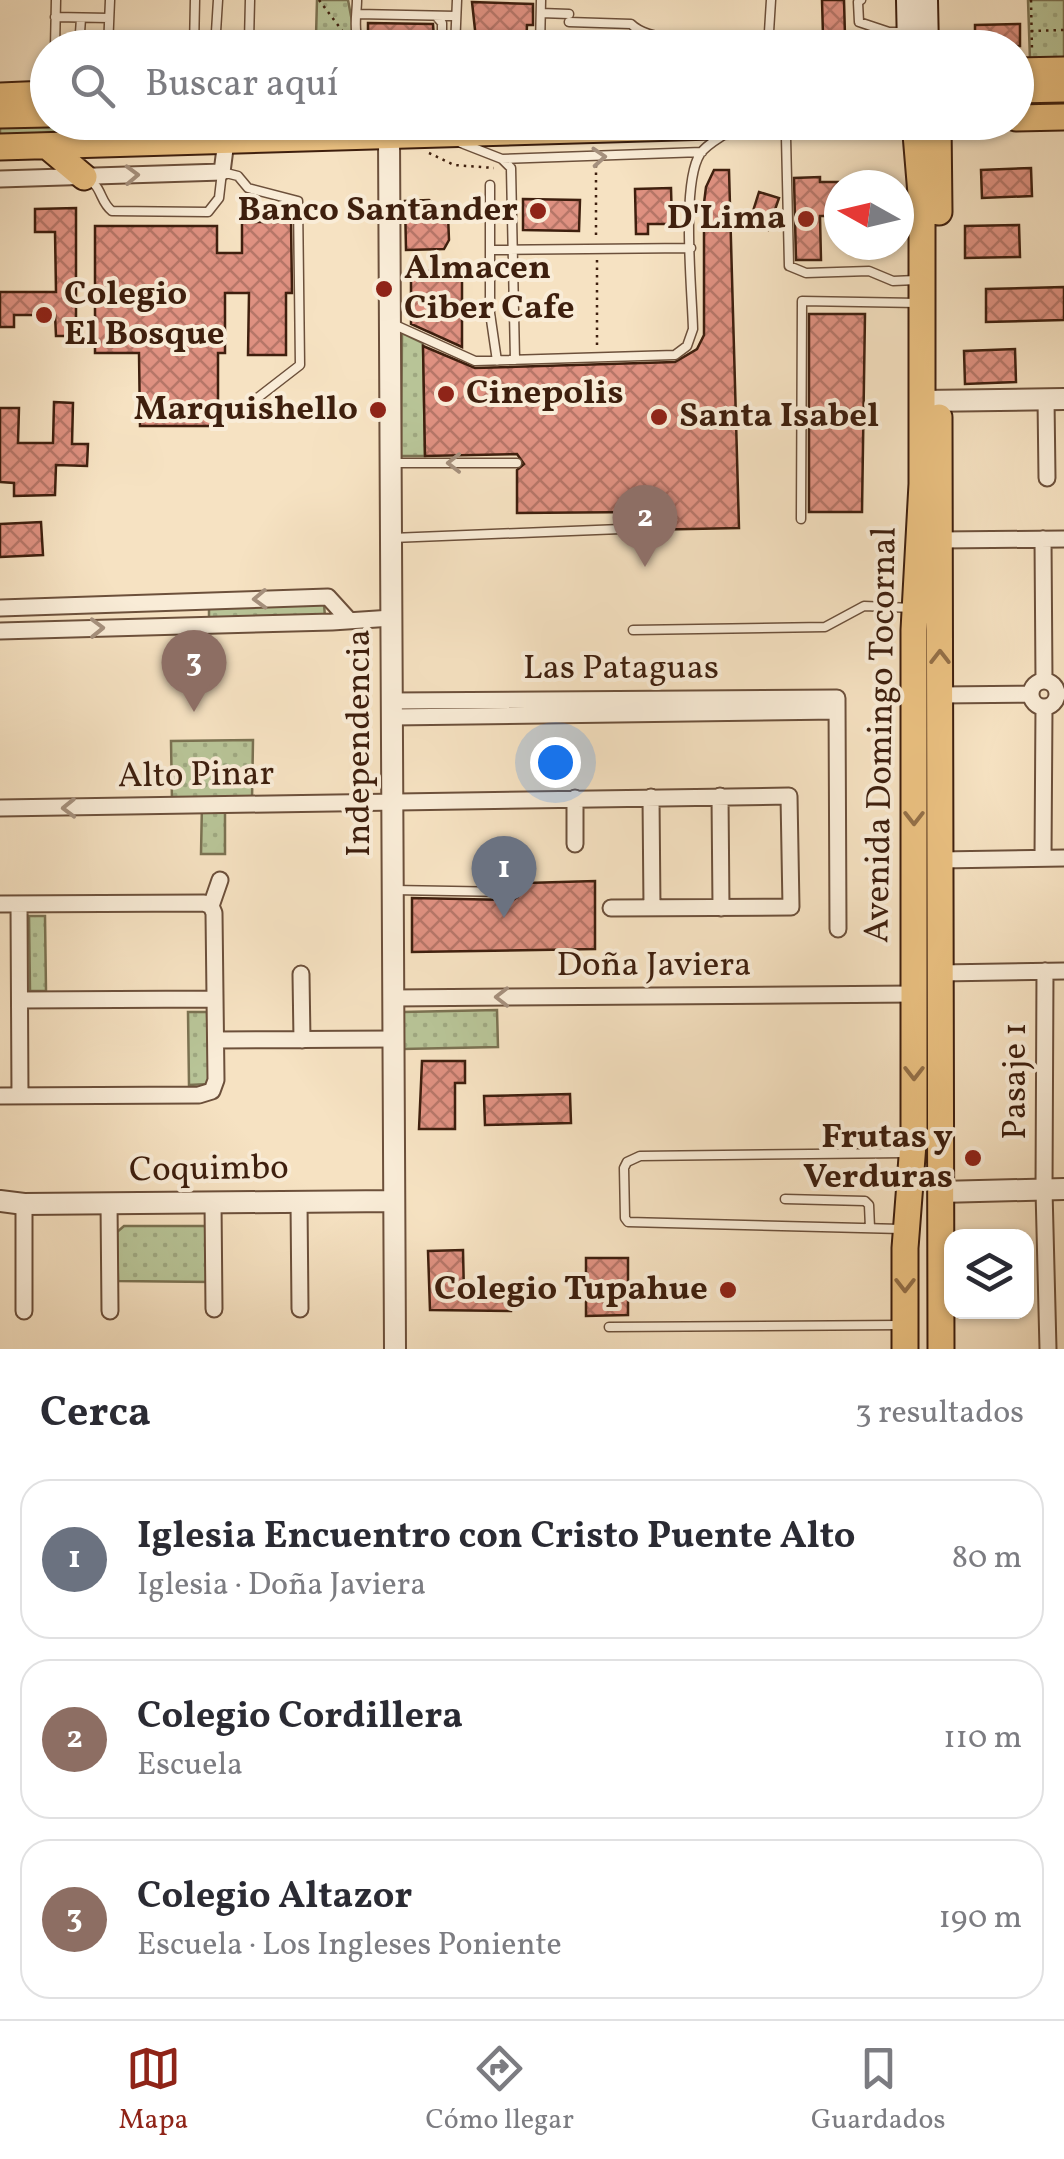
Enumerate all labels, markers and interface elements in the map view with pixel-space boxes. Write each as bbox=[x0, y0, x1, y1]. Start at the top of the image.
search box bbox=[30, 30, 1034, 140]
icon: search bbox=[65, 58, 120, 113]
text: Buscar aquí bbox=[145, 59, 338, 112]
one-way arrow bbox=[592, 147, 608, 168]
one-way arrow bbox=[125, 165, 141, 186]
north arrow bbox=[824, 170, 914, 260]
place label: Banco Santander bbox=[238, 187, 518, 235]
place label: D'Lima bbox=[667, 195, 786, 243]
marker: Banco Santander bbox=[527, 200, 549, 222]
marker: D'Lima bbox=[795, 208, 817, 230]
place label: Almacen Ciber Cafe bbox=[404, 245, 575, 333]
place label: Colegio El Bosque bbox=[64, 271, 225, 359]
marker: Almacen Ciber Cafe bbox=[373, 278, 395, 300]
marker: Colegio El Bosque bbox=[33, 304, 55, 326]
place label: Cinepolis bbox=[466, 370, 624, 418]
marker: Cinepolis bbox=[435, 383, 457, 405]
place label: Marquishello bbox=[134, 386, 358, 434]
place label: Santa Isabel bbox=[679, 393, 879, 441]
marker: Marquishello bbox=[367, 399, 389, 421]
marker: Santa Isabel bbox=[648, 406, 670, 428]
one-way arrow bbox=[446, 452, 462, 474]
pin: 2 bbox=[612, 484, 678, 567]
street label: Avenida Domingo Tocornal bbox=[854, 526, 910, 944]
one-way arrow bbox=[251, 589, 267, 610]
one-way arrow bbox=[90, 618, 106, 639]
street label: Independencia bbox=[336, 629, 384, 857]
pin: 3 bbox=[162, 630, 226, 712]
street label: Las Pataguas bbox=[523, 645, 719, 693]
one-way arrow bbox=[929, 649, 951, 664]
your location bbox=[530, 737, 581, 788]
street label: Alto Pinar bbox=[117, 751, 275, 801]
one-way arrow bbox=[61, 797, 77, 818]
one-way arrow bbox=[903, 812, 925, 827]
pin: 1 bbox=[472, 836, 536, 918]
street label: Doña Javiera bbox=[556, 942, 752, 990]
one-way arrow bbox=[493, 986, 508, 1008]
street label: Pasaje 1 bbox=[992, 1022, 1040, 1140]
one-way arrow bbox=[903, 1066, 925, 1082]
place label: Frutas y Verduras bbox=[803, 1114, 953, 1202]
street label: Coquimbo bbox=[129, 1145, 289, 1195]
marker: Frutas y Verduras bbox=[962, 1147, 984, 1169]
map controls bbox=[944, 1229, 1034, 1319]
button: layers bbox=[944, 1229, 1034, 1319]
place label: Colegio Tupahue bbox=[434, 1266, 708, 1314]
one-way arrow bbox=[894, 1278, 916, 1293]
marker: Colegio Tupahue bbox=[717, 1279, 739, 1301]
text: Cerca bbox=[40, 1385, 151, 1444]
text: 3 resultados bbox=[855, 1392, 1024, 1436]
text: Iglesia Encuentro con Cristo Puente Alto bbox=[137, 1511, 855, 1564]
text: 1 bbox=[68, 1537, 81, 1581]
text: 80 m bbox=[952, 1537, 1022, 1581]
text: Iglesia · Doña Javiera bbox=[137, 1564, 426, 1608]
text: Colegio Cordillera bbox=[137, 1691, 463, 1744]
text: 2 bbox=[66, 1717, 83, 1761]
text: 110 m bbox=[943, 1717, 1022, 1761]
text: Escuela bbox=[137, 1744, 243, 1788]
text: Colegio Altazor bbox=[137, 1871, 412, 1924]
text: 3 bbox=[66, 1897, 83, 1941]
text: 190 m bbox=[938, 1897, 1022, 1941]
text: Escuela · Los Ingleses Poniente bbox=[137, 1924, 562, 1968]
tab: Mapa bbox=[119, 2041, 189, 2140]
tab: Cómo llegar bbox=[426, 2041, 574, 2140]
tab: Guardados bbox=[811, 2041, 945, 2140]

